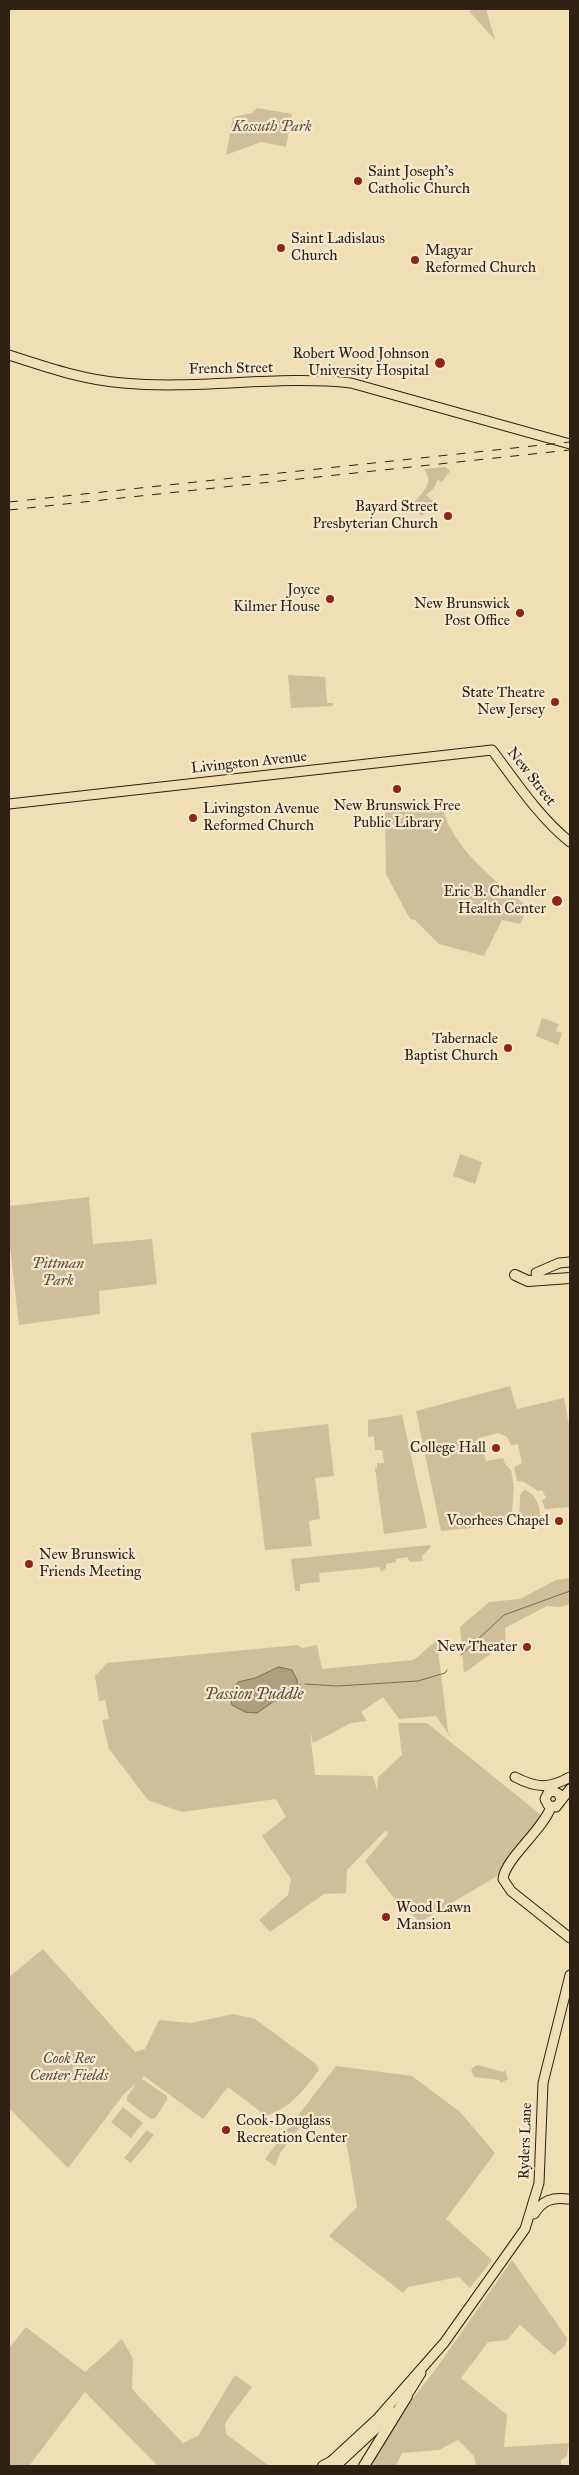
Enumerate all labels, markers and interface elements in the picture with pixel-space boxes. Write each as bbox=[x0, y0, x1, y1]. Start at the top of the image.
park label: Kossuth Park bbox=[232, 118, 312, 136]
place label: Saint Joseph’s Catholic Church bbox=[368, 163, 470, 198]
marker: Saint Joseph’s Catholic Church bbox=[352, 175, 364, 187]
place label: Saint Ladislaus Church bbox=[291, 230, 385, 265]
marker: Saint Ladislaus Church bbox=[275, 242, 287, 254]
place label: Magyar Reformed Church bbox=[425, 242, 536, 277]
marker: Magyar Reformed Church bbox=[409, 254, 421, 266]
place label: Robert Wood Johnson University Hospital bbox=[292, 345, 429, 380]
marker: Robert Wood Johnson University Hospital bbox=[433, 356, 447, 370]
street label: French Street bbox=[189, 359, 273, 379]
place label: Bayard Street Presbyterian Church bbox=[312, 498, 438, 533]
marker: Bayard Street Presbyterian Church bbox=[442, 510, 454, 522]
place label: Joyce Kilmer House bbox=[233, 581, 320, 616]
marker: Joyce Kilmer House bbox=[324, 593, 336, 605]
place label: New Brunswick Post Office bbox=[414, 595, 510, 630]
marker: New Brunswick Post Office bbox=[514, 607, 526, 619]
place label: State Theatre New Jersey bbox=[462, 684, 545, 719]
marker: State Theatre New Jersey bbox=[549, 696, 561, 708]
street label: New Street bbox=[503, 744, 559, 810]
street label: Livingston Avenue bbox=[190, 748, 308, 778]
marker: New Brunswick Free Public Library bbox=[391, 783, 403, 795]
place label: New Brunswick Free Public Library bbox=[334, 797, 460, 832]
place label: Livingston Avenue Reformed Church bbox=[203, 800, 319, 835]
marker: Livingston Avenue Reformed Church bbox=[187, 812, 199, 824]
place label: Eric B. Chandler Health Center bbox=[443, 883, 546, 918]
marker: Eric B. Chandler Health Center bbox=[550, 894, 564, 908]
place label: Tabernacle Baptist Church bbox=[404, 1030, 498, 1065]
marker: Tabernacle Baptist Church bbox=[502, 1042, 514, 1054]
park label: Pittman Park bbox=[32, 1255, 84, 1290]
place label: College Hall bbox=[410, 1439, 486, 1457]
marker: College Hall bbox=[490, 1442, 502, 1454]
place label: Voorhees Chapel bbox=[447, 1512, 549, 1530]
marker: Voorhees Chapel bbox=[553, 1515, 565, 1527]
place label: New Brunswick Friends Meeting bbox=[39, 1546, 141, 1581]
marker: New Brunswick Friends Meeting bbox=[23, 1558, 35, 1570]
place label: New Theater bbox=[437, 1638, 517, 1656]
marker: New Theater bbox=[521, 1641, 533, 1653]
water label: Passion Puddle bbox=[205, 1685, 303, 1705]
place label: Wood Lawn Mansion bbox=[396, 1899, 471, 1934]
marker: Wood Lawn Mansion bbox=[380, 1911, 392, 1923]
park label: Cook Rec Center Fields bbox=[30, 2050, 108, 2085]
street label: Ryders Lane bbox=[516, 2102, 536, 2180]
place label: Cook-Douglass Recreation Center bbox=[236, 2112, 347, 2147]
marker: Cook-Douglass Recreation Center bbox=[220, 2124, 232, 2136]

